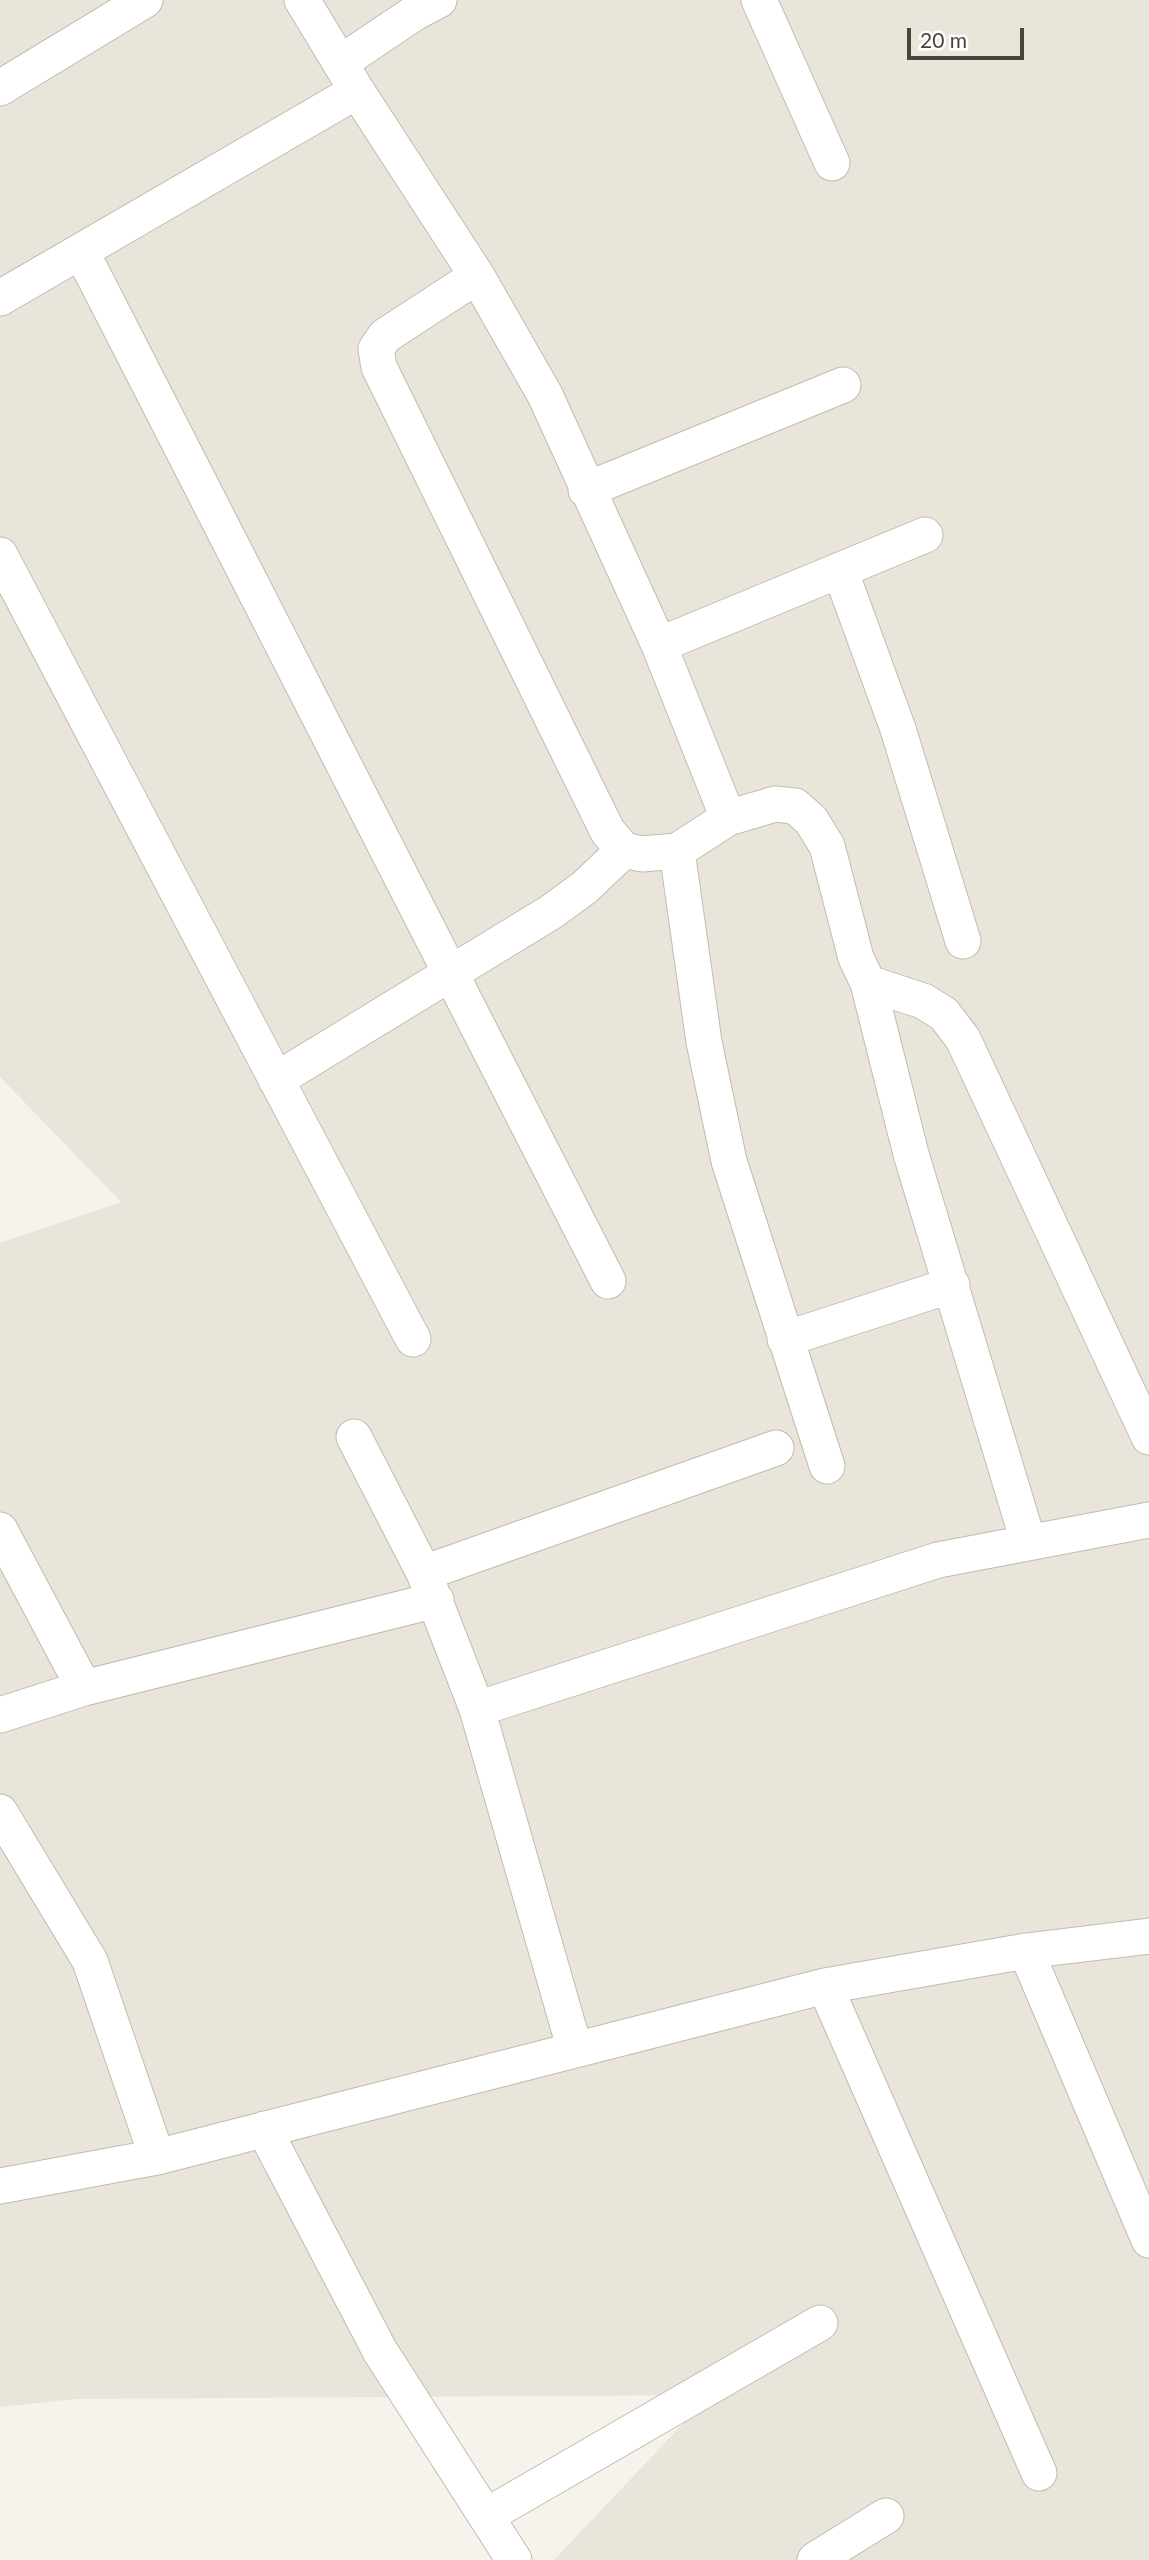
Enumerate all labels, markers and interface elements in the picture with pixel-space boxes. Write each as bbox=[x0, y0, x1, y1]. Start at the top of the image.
scale bar bbox=[911, 14, 1028, 58]
text: 20 m bbox=[920, 27, 967, 52]

